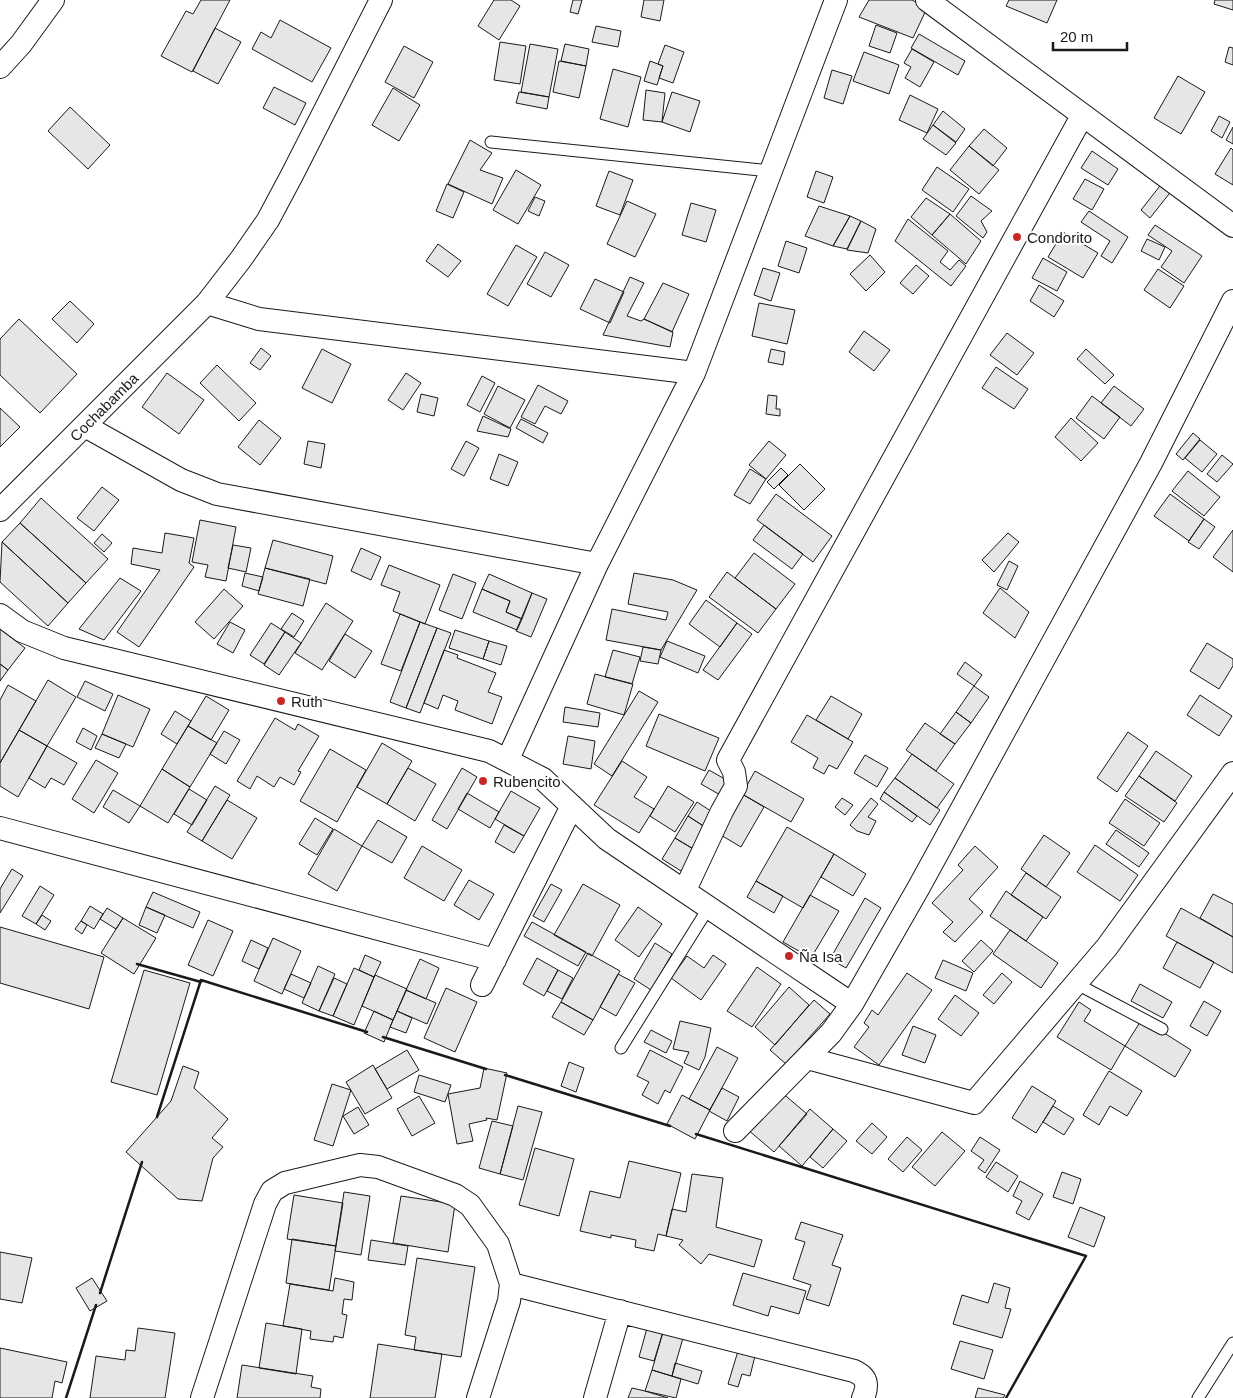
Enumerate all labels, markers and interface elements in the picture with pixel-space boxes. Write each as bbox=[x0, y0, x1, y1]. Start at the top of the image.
scale bar bbox=[1053, 20, 1127, 52]
text: 20 m bbox=[1060, 28, 1093, 45]
place label: Condorito bbox=[1027, 229, 1092, 246]
marker: Condorito bbox=[1011, 231, 1023, 243]
street label: Cochabamba bbox=[66, 369, 142, 445]
place label: Ruth bbox=[291, 693, 323, 710]
marker: Ruth bbox=[275, 695, 287, 707]
place label: Rubencito bbox=[493, 773, 561, 790]
marker: Rubencito bbox=[477, 775, 489, 787]
place label: Ña Isa bbox=[799, 948, 843, 965]
marker: Ña Isa bbox=[783, 950, 795, 962]

